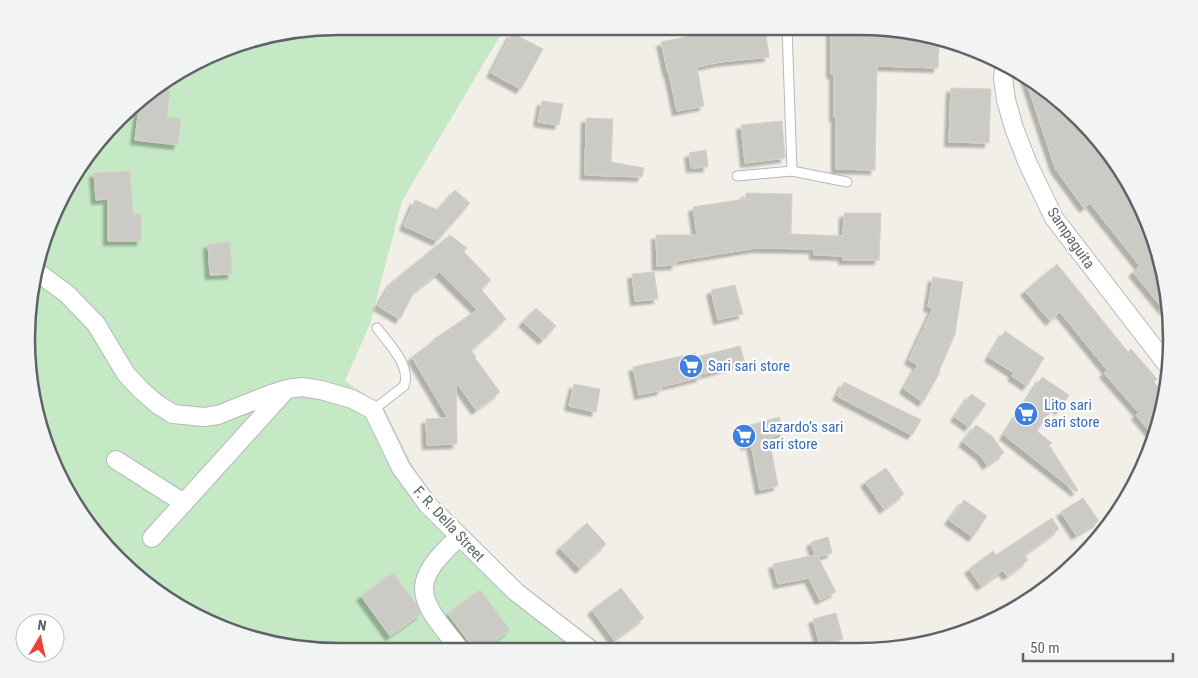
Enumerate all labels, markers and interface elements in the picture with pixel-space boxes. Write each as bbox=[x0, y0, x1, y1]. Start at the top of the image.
street label: Sampaguita bbox=[1043, 204, 1099, 272]
supermarket icon: Sari sari store bbox=[678, 353, 704, 379]
place label: Sari sari store bbox=[708, 357, 790, 375]
place label: Lito sari sari store bbox=[1044, 396, 1100, 431]
supermarket icon: Lito sari sari store bbox=[1013, 401, 1039, 427]
place label: Lazardo’s sari sari store bbox=[762, 418, 843, 453]
supermarket icon: Lazardo’s sari sari store bbox=[731, 423, 757, 449]
street label: F. R. Della Street bbox=[410, 483, 488, 565]
north arrow bbox=[15, 613, 65, 663]
text: N bbox=[37, 617, 48, 634]
scale bar bbox=[1023, 630, 1173, 662]
text: 50 m bbox=[1030, 639, 1060, 657]

